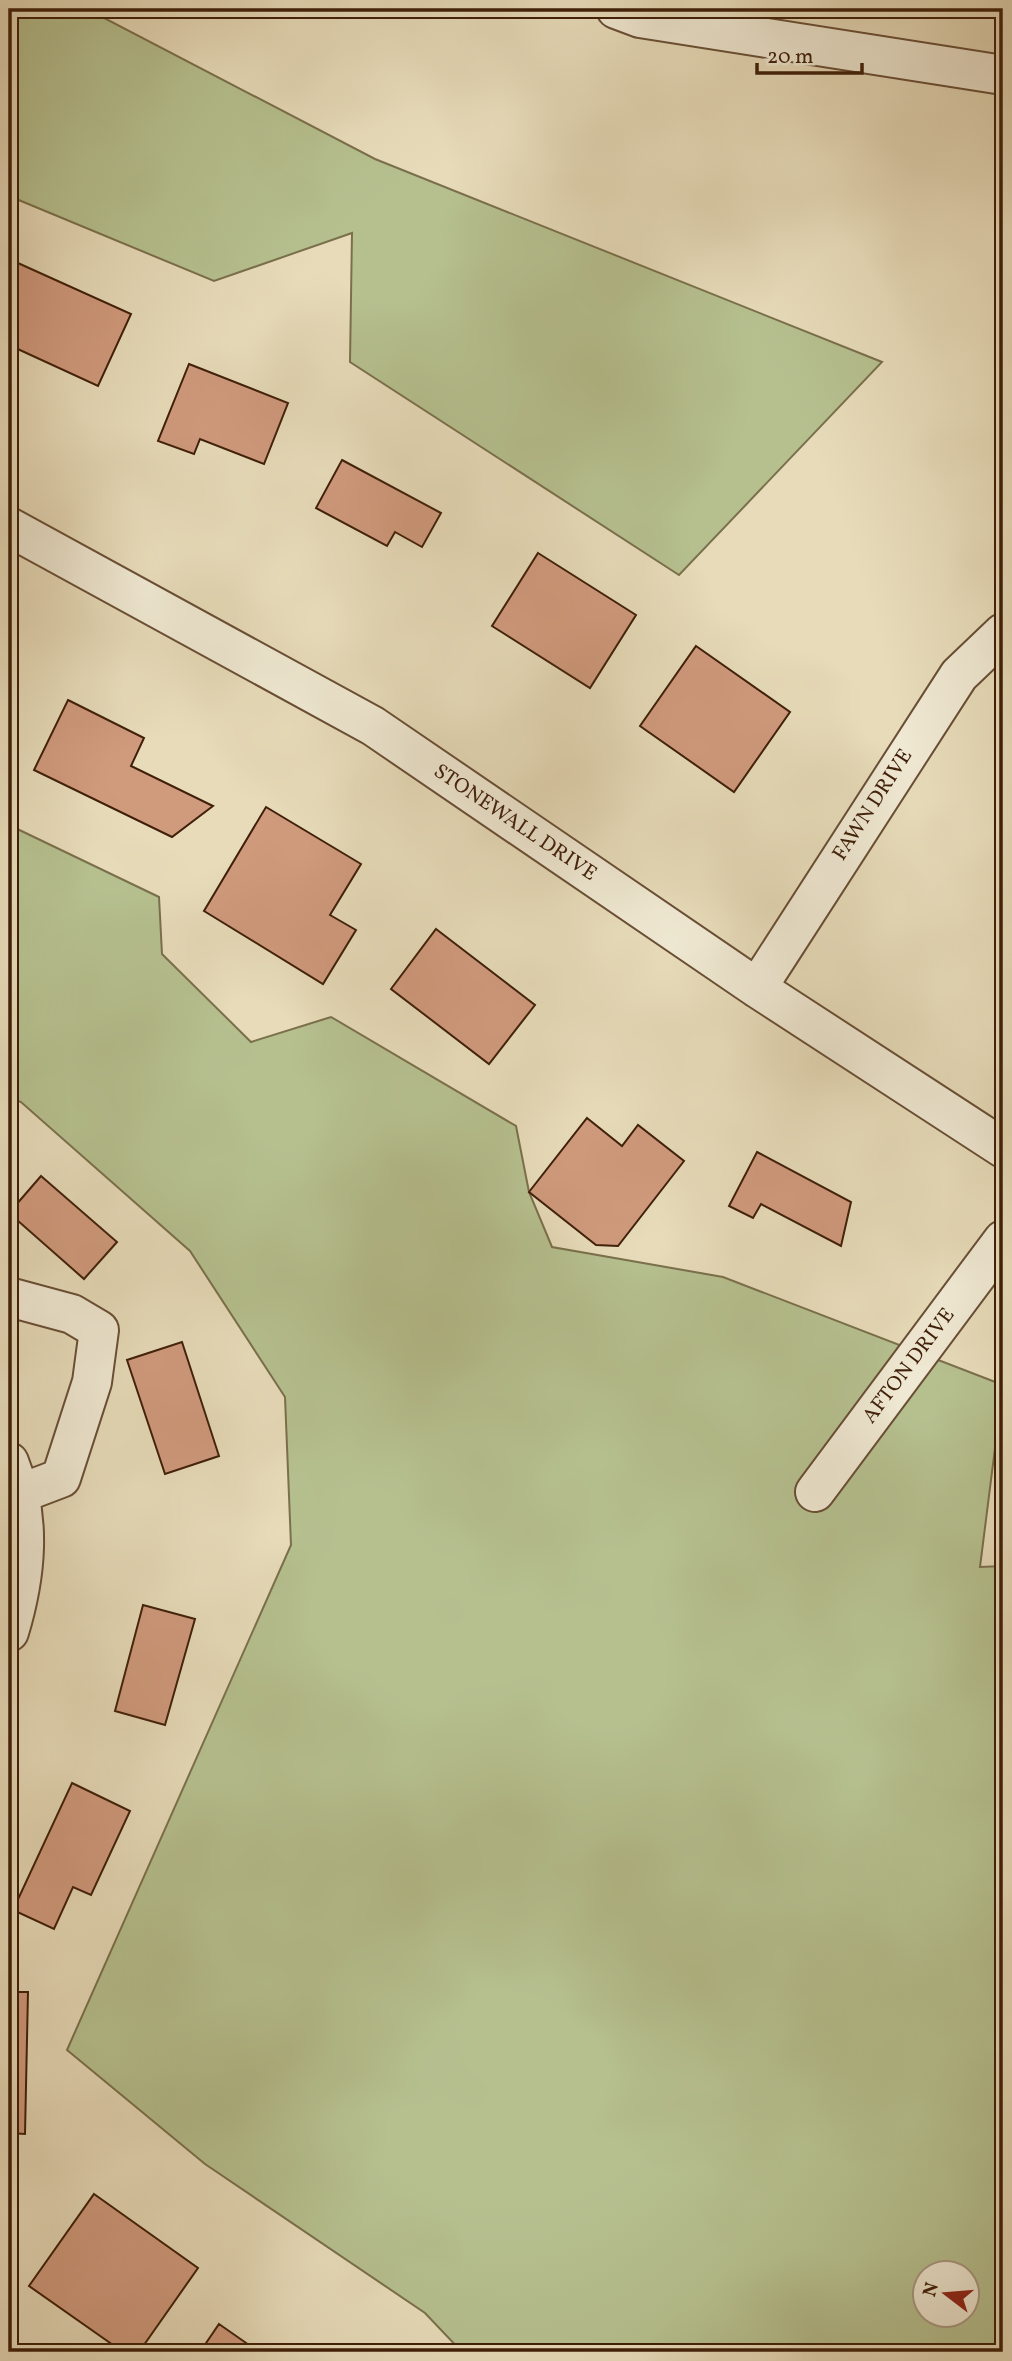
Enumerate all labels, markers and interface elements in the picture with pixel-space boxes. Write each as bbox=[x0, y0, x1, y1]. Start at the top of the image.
scale bar bbox=[757, 32, 862, 76]
text: 20 m bbox=[767, 43, 813, 72]
street label: FAWN DRIVE bbox=[826, 743, 920, 867]
street label: STONEWALL DRIVE bbox=[428, 757, 602, 889]
street label: AFTON DRIVE bbox=[856, 1302, 962, 1430]
north arrow bbox=[911, 2260, 981, 2330]
text: N bbox=[917, 2279, 946, 2300]

